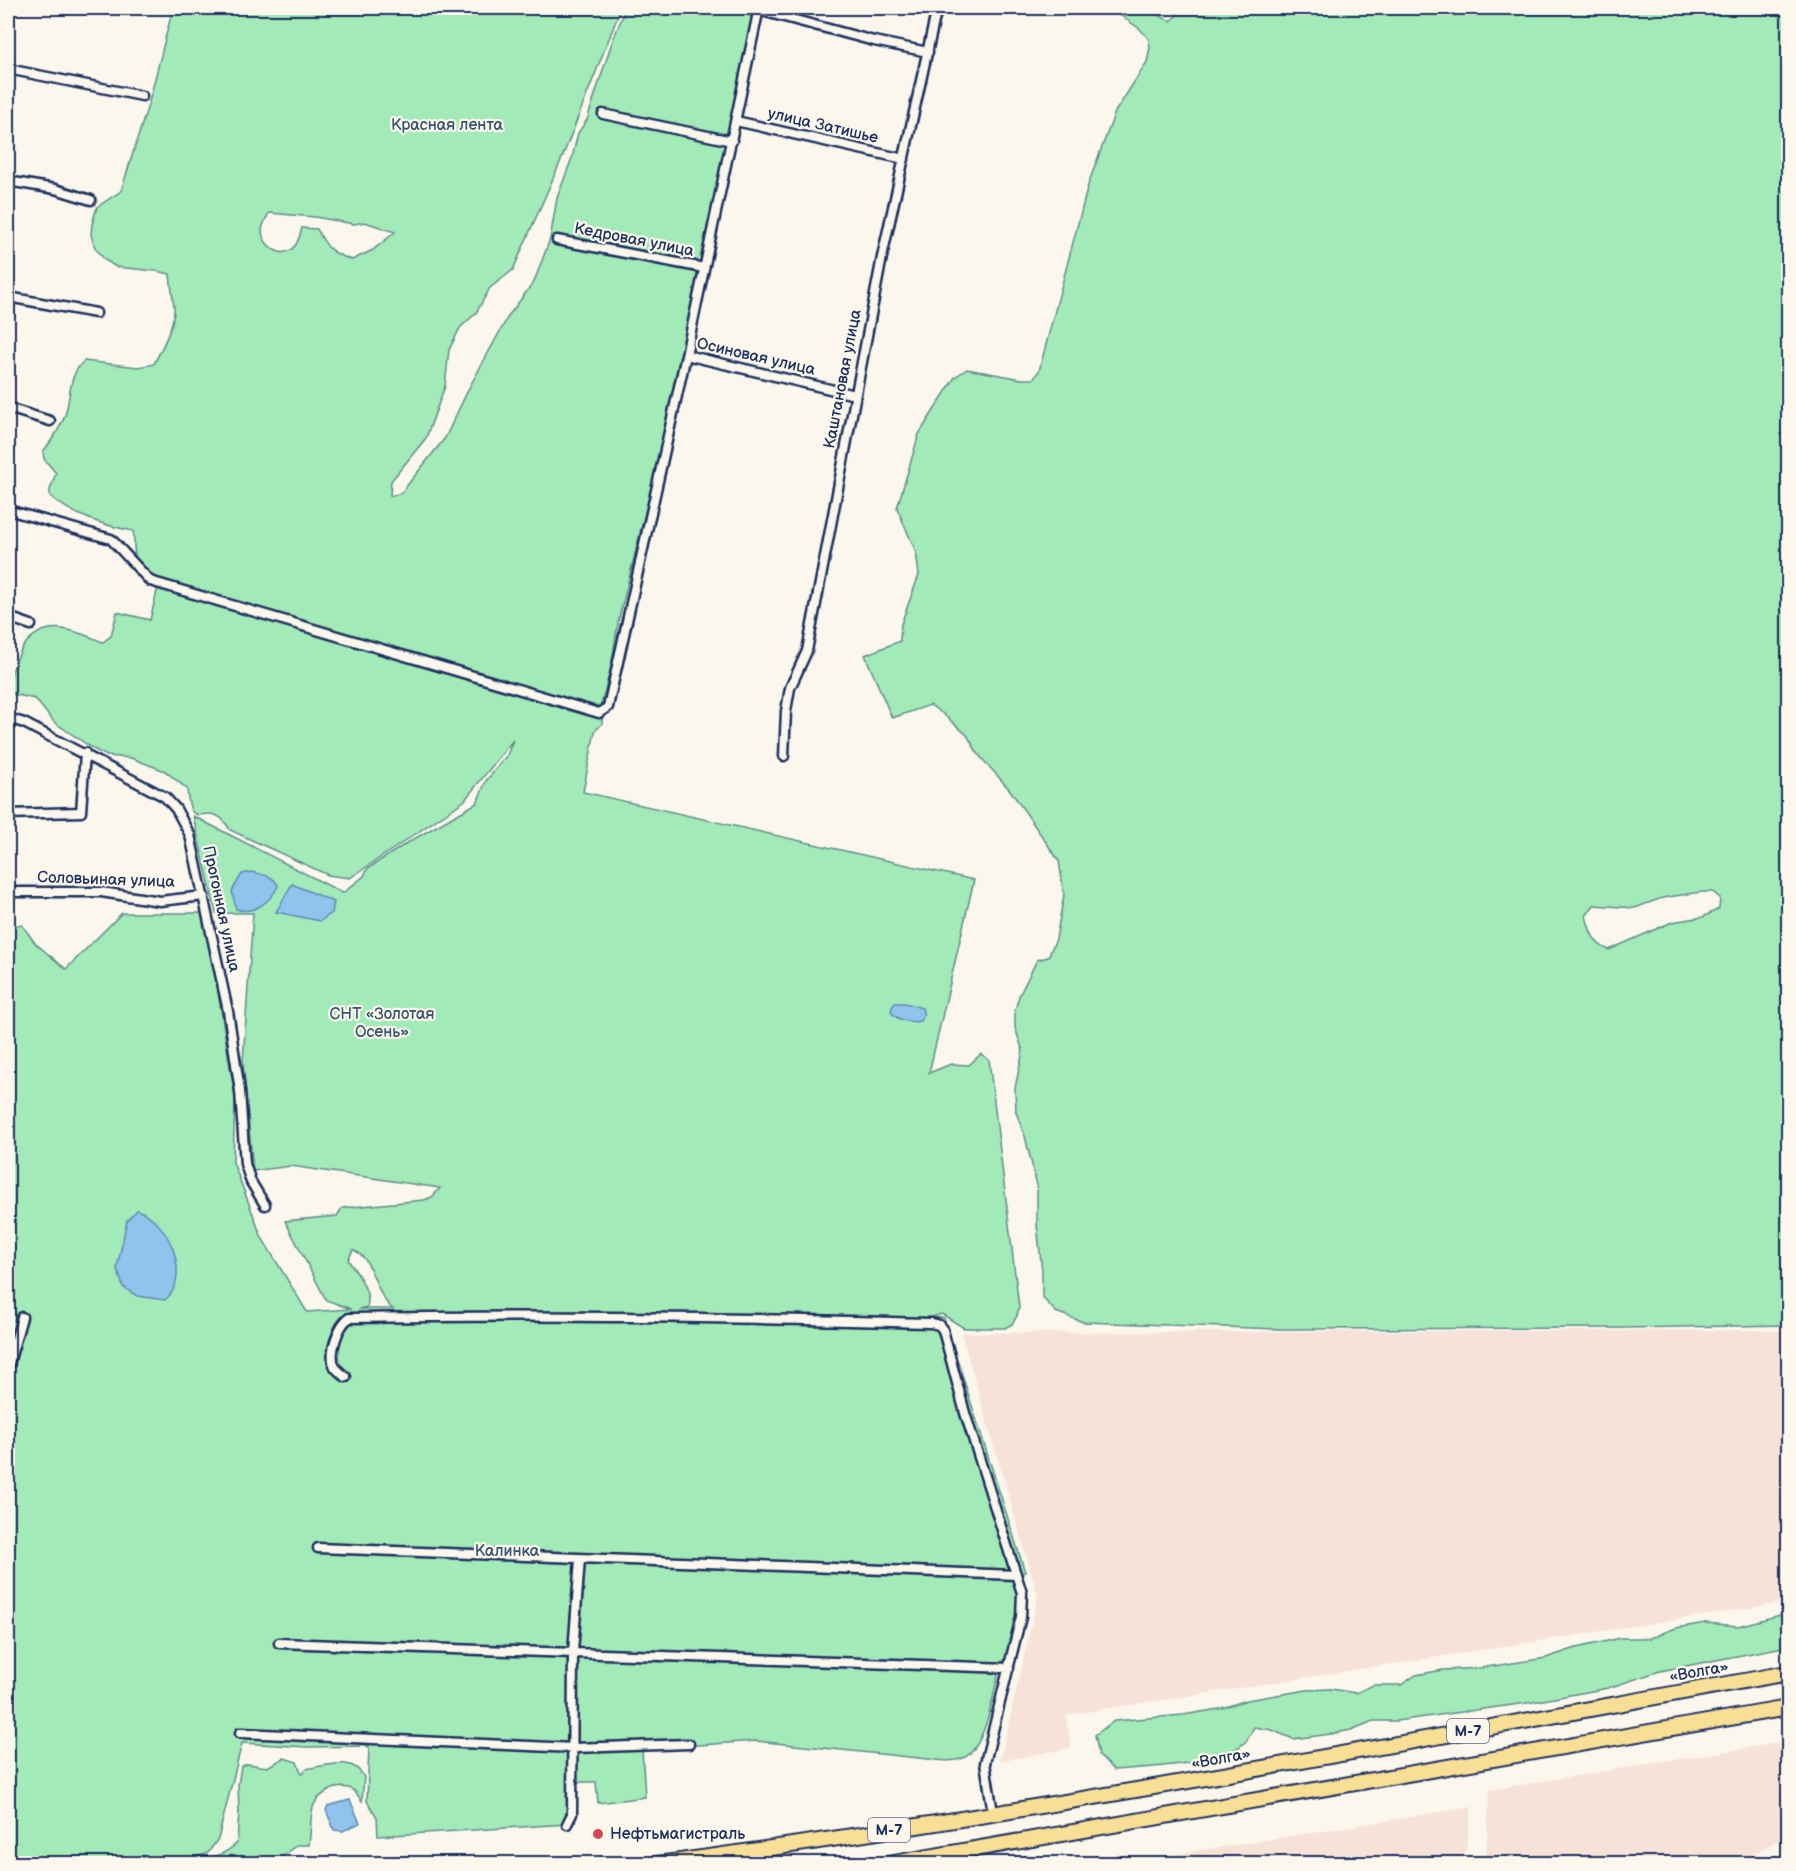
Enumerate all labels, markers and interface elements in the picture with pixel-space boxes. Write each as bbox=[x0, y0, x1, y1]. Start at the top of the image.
street label: улица Затишье bbox=[766, 104, 880, 148]
park label: Красная лента bbox=[391, 116, 504, 135]
street label: Кедровая улица bbox=[572, 219, 696, 261]
street label: Каштановая улица bbox=[820, 307, 866, 450]
street label: Осиновая улица bbox=[695, 334, 818, 380]
street label: Прогонная улица bbox=[198, 844, 244, 974]
street label: Соловьиная улица bbox=[37, 868, 176, 892]
park label: СНТ «Золотая Осень» bbox=[330, 1005, 435, 1042]
park label: Калинка bbox=[475, 1542, 540, 1561]
street label: «Волга» bbox=[1668, 1657, 1730, 1687]
road number: М-7 bbox=[1447, 1719, 1489, 1743]
street label: «Волга» bbox=[1190, 1744, 1252, 1774]
road number: М-7 bbox=[868, 1818, 910, 1842]
place label: Нефтьмагистраль bbox=[610, 1825, 745, 1844]
marker: Нефтьмагистраль bbox=[591, 1827, 605, 1841]

